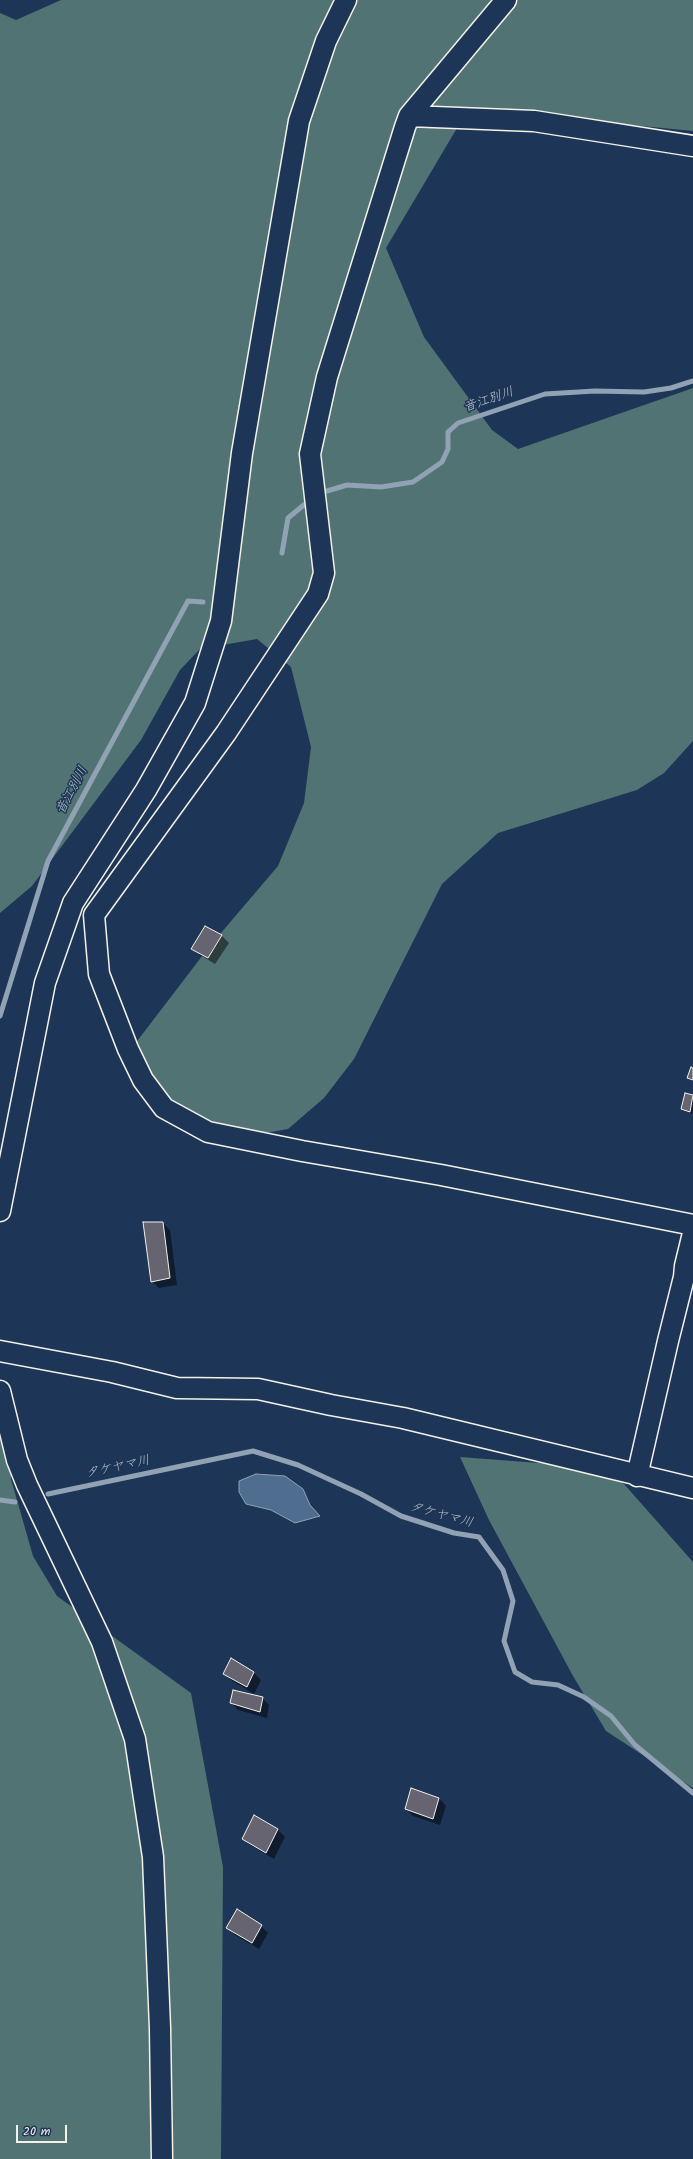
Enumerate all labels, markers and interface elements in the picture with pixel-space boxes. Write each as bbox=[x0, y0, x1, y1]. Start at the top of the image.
water label: 音江別川 bbox=[462, 385, 516, 417]
water label: 音江別川 bbox=[54, 764, 92, 818]
water label: タケヤマ川 bbox=[85, 1454, 151, 1482]
water label: タケヤマ川 bbox=[408, 1500, 474, 1532]
scale bar bbox=[18, 2117, 69, 2143]
text: 20 m bbox=[23, 2122, 50, 2141]

